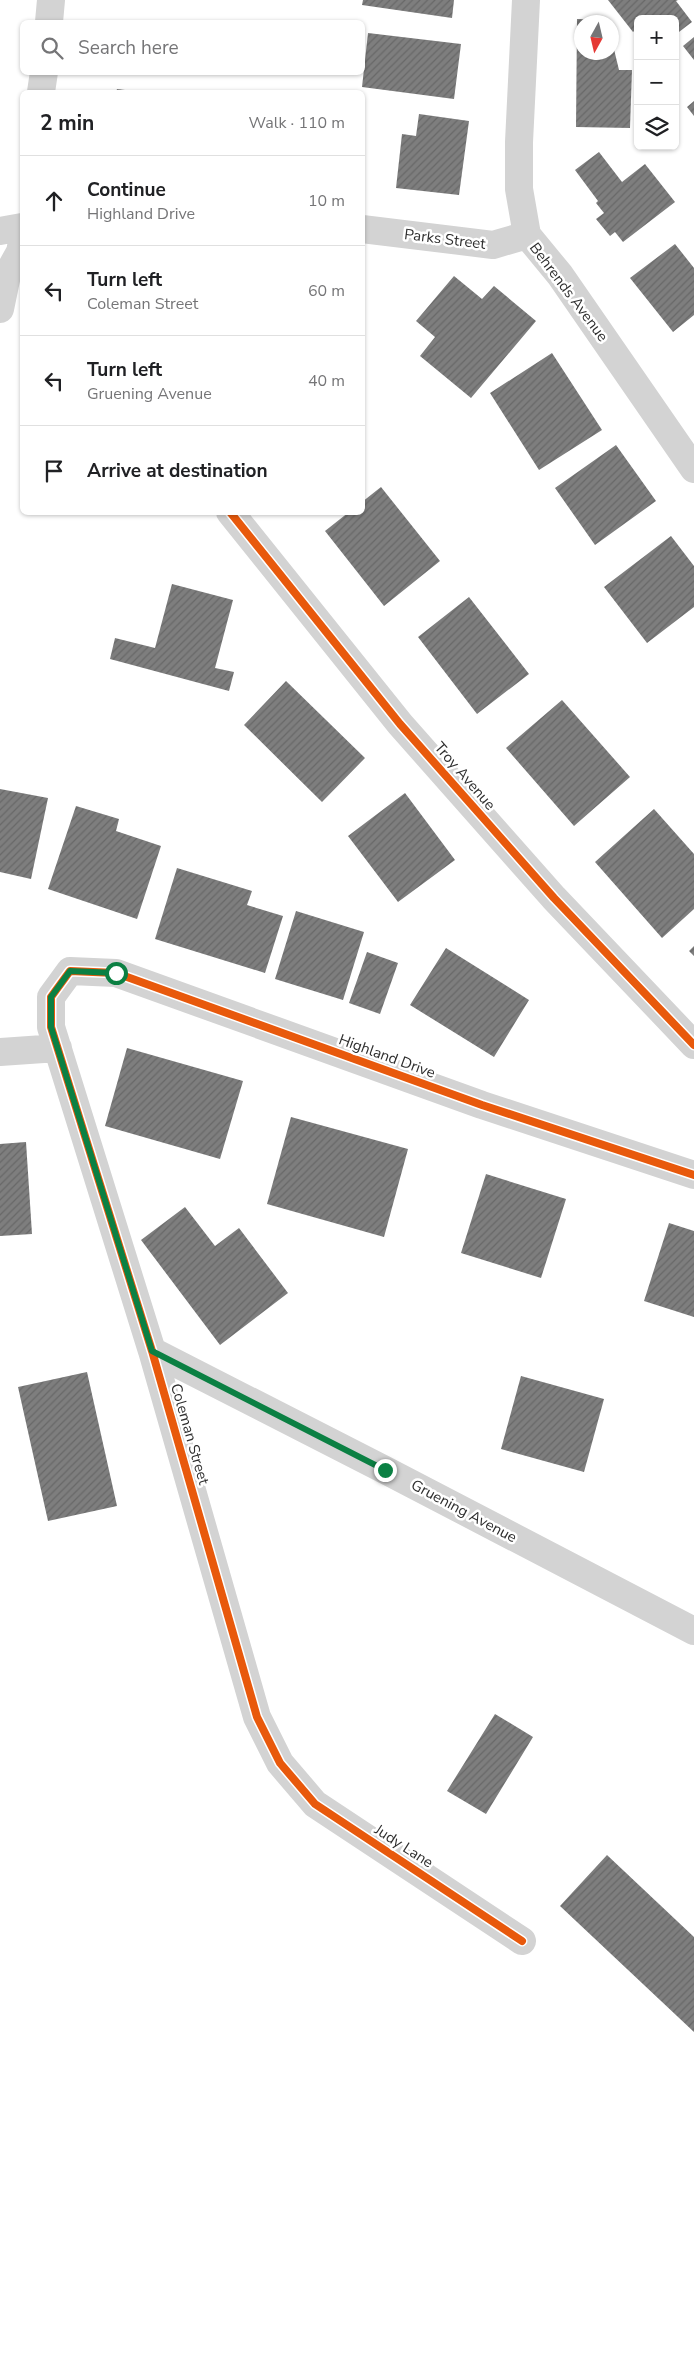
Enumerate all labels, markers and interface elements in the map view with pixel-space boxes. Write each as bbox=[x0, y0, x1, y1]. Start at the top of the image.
north arrow bbox=[574, 15, 619, 60]
map controls bbox=[634, 15, 679, 150]
button: + bbox=[634, 15, 679, 60]
search box bbox=[20, 20, 365, 75]
icon: search bbox=[38, 34, 66, 62]
text: Search here bbox=[78, 35, 179, 61]
button: − bbox=[634, 60, 679, 105]
button: layers bbox=[634, 105, 679, 150]
text: 2 min bbox=[40, 109, 94, 137]
text: Walk · 110 m bbox=[249, 112, 345, 134]
text: Continue bbox=[87, 177, 166, 203]
icon: ahead bbox=[40, 187, 68, 215]
text: 10 m bbox=[308, 190, 345, 212]
text: Highland Drive bbox=[87, 203, 195, 225]
street label: Parks Street bbox=[403, 224, 488, 254]
street label: Behrends Avenue bbox=[525, 238, 613, 346]
text: Turn left bbox=[87, 267, 162, 293]
icon: left bbox=[40, 277, 68, 305]
text: 60 m bbox=[308, 280, 345, 302]
text: Coleman Street bbox=[87, 293, 198, 315]
text: Turn left bbox=[87, 357, 162, 383]
icon: left bbox=[40, 367, 68, 395]
text: 40 m bbox=[308, 370, 345, 392]
text: Gruening Avenue bbox=[87, 383, 212, 405]
icon: arrive bbox=[40, 457, 68, 485]
text: Arrive at destination bbox=[87, 458, 268, 484]
street label: Troy Avenue bbox=[430, 738, 500, 814]
route start bbox=[105, 962, 128, 985]
street label: Highland Drive bbox=[336, 1029, 438, 1083]
street label: Coleman Street bbox=[166, 1381, 214, 1488]
route end bbox=[374, 1459, 397, 1482]
street label: Gruening Avenue bbox=[408, 1475, 520, 1547]
street label: Judy Lane bbox=[370, 1819, 437, 1872]

